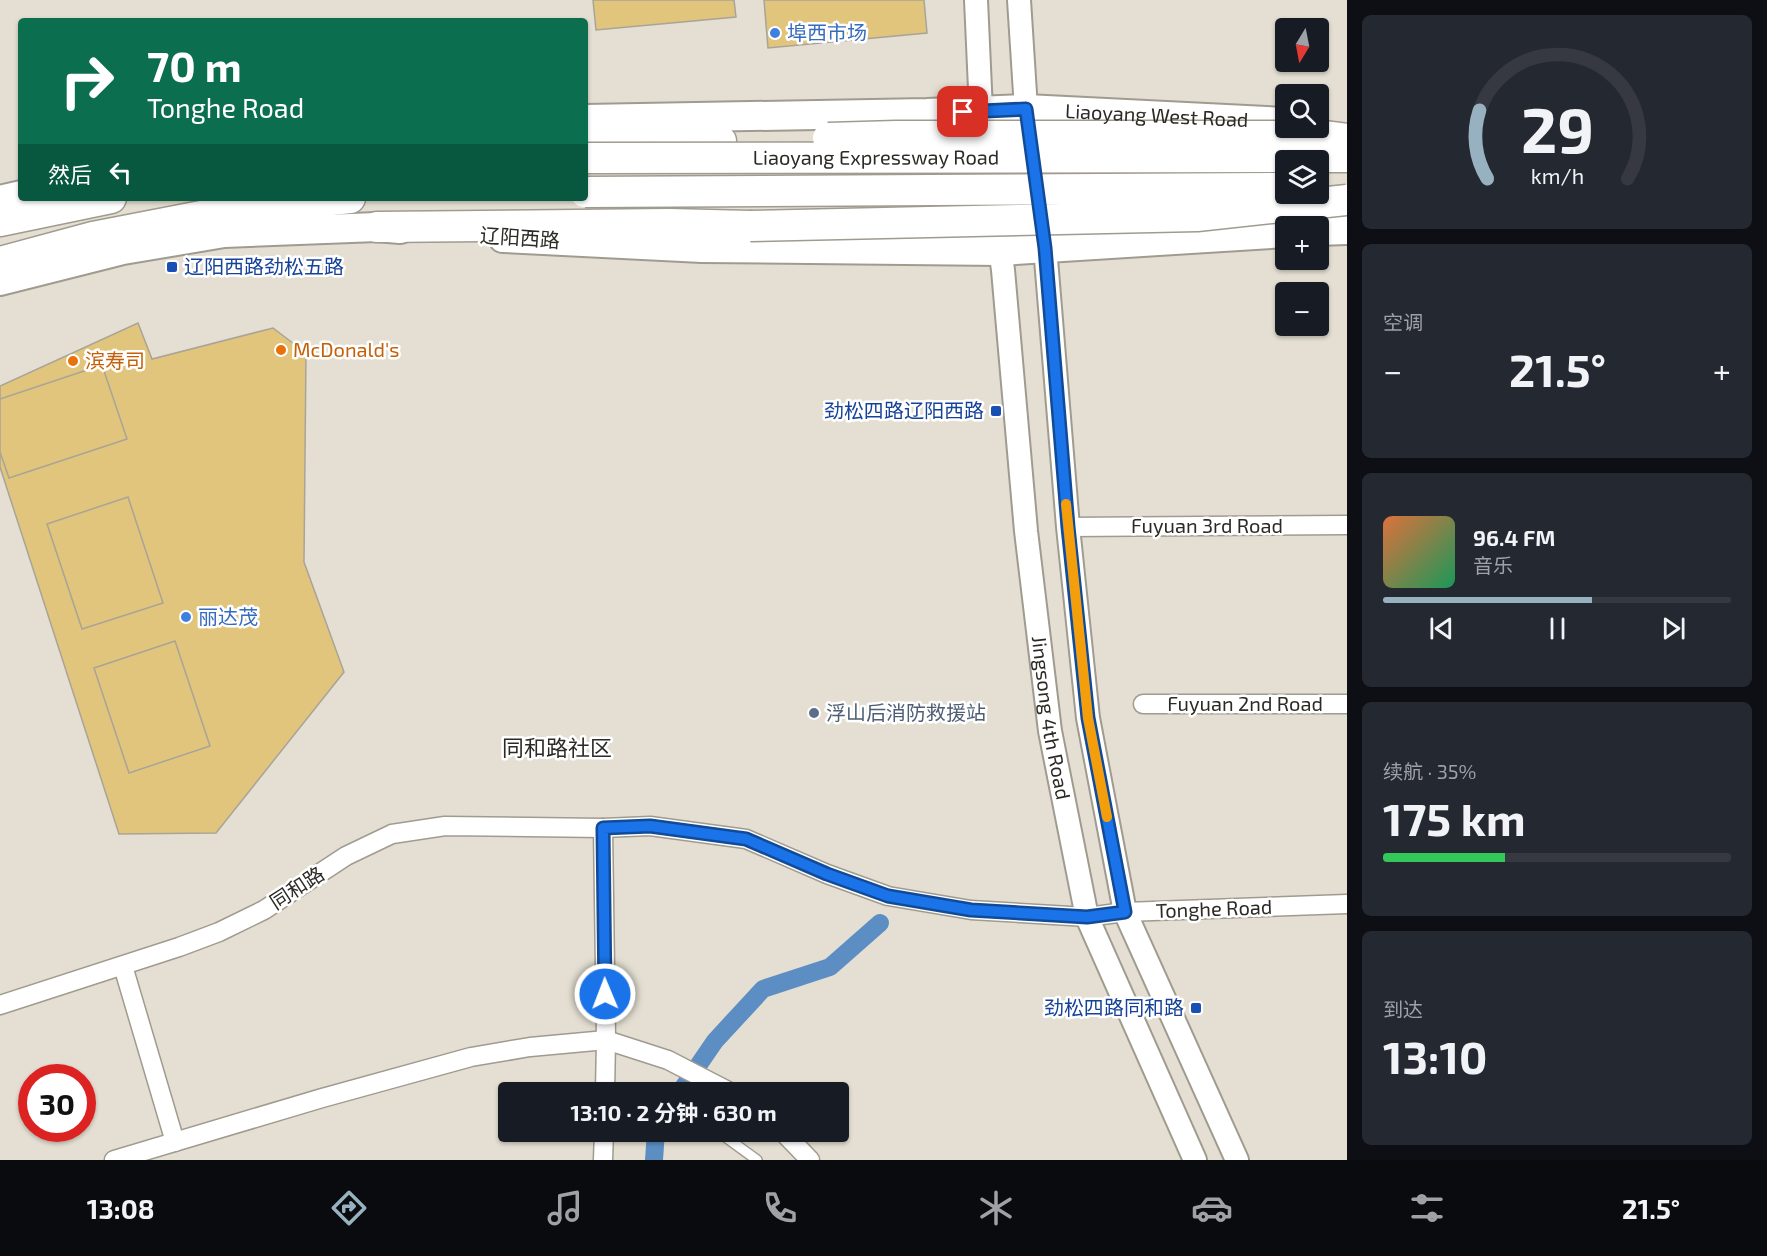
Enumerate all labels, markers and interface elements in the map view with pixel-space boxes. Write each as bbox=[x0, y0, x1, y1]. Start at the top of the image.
north arrow bbox=[1275, 18, 1329, 72]
map controls bbox=[1275, 18, 1329, 336]
place label: 埠西市场 bbox=[787, 20, 867, 44]
marker: 埠西市场 bbox=[768, 26, 782, 40]
text: 70 m bbox=[147, 40, 242, 90]
icon: right bbox=[48, 42, 126, 120]
button: search bbox=[1275, 84, 1329, 138]
pin bbox=[937, 86, 988, 137]
text: Tonghe Road bbox=[147, 91, 304, 123]
text: 29 bbox=[1520, 91, 1594, 166]
icon: arrive bbox=[946, 95, 979, 128]
street label: Liaoyang West Road bbox=[1064, 98, 1249, 131]
street label: Liaoyang Expressway Road bbox=[753, 144, 999, 169]
button: layers bbox=[1275, 150, 1329, 204]
icon: left bbox=[104, 156, 137, 189]
text: 然后 bbox=[48, 161, 92, 187]
text: km/h bbox=[1530, 163, 1584, 188]
button: + bbox=[1275, 216, 1329, 270]
street label: 辽阳西路 bbox=[479, 222, 561, 252]
place label: 辽阳西路劲松五路 bbox=[184, 254, 344, 278]
marker: 辽阳西路劲松五路 bbox=[165, 260, 179, 274]
button: − bbox=[1275, 282, 1329, 336]
text: 空调 bbox=[1383, 310, 1423, 334]
place label: McDonald's bbox=[293, 337, 399, 361]
text: 21.5° bbox=[1509, 342, 1606, 396]
marker: McDonald's bbox=[274, 343, 288, 357]
place label: 滨寿司 bbox=[85, 348, 145, 372]
text: − bbox=[1383, 350, 1402, 390]
text: + bbox=[1713, 350, 1731, 390]
marker: 滨寿司 bbox=[66, 354, 80, 368]
place label: 劲松四路辽阳西路 bbox=[824, 398, 984, 422]
marker: 劲松四路辽阳西路 bbox=[989, 404, 1003, 418]
street label: Fuyuan 3rd Road bbox=[1131, 513, 1283, 537]
text: 96.4 FM bbox=[1473, 524, 1555, 550]
text: 音乐 bbox=[1473, 553, 1513, 577]
place label: 丽达茂 bbox=[198, 604, 258, 628]
marker: 丽达茂 bbox=[179, 610, 193, 624]
icon: previous bbox=[1425, 612, 1458, 645]
icon: pause bbox=[1541, 612, 1574, 645]
icon: next bbox=[1657, 612, 1690, 645]
street label: Jingsong 4th Road bbox=[1028, 634, 1076, 801]
street label: Fuyuan 2nd Road bbox=[1167, 691, 1323, 715]
place label: 浮山后消防救援站 bbox=[826, 700, 986, 724]
marker: 浮山后消防救援站 bbox=[807, 706, 821, 720]
district label: 同和路社区 bbox=[502, 734, 612, 760]
text: 续航 · 35% bbox=[1383, 759, 1476, 783]
text: 175 km bbox=[1383, 791, 1526, 845]
street label: 同和路 bbox=[265, 861, 328, 914]
street label: Tonghe Road bbox=[1155, 894, 1273, 922]
position arrow bbox=[573, 962, 637, 1026]
place label: 劲松四路同和路 bbox=[1044, 995, 1184, 1019]
text: 到达 bbox=[1383, 997, 1423, 1021]
marker: 劲松四路同和路 bbox=[1189, 1001, 1203, 1015]
text: 13:10 bbox=[1383, 1029, 1487, 1083]
speed limit sign: 30 bbox=[18, 1064, 96, 1142]
text: 13:10 · 2 分钟 · 630 m bbox=[570, 1099, 777, 1125]
icon: directions bbox=[328, 1187, 370, 1229]
icon: music bbox=[544, 1187, 586, 1229]
icon: phone bbox=[759, 1187, 801, 1229]
icon: climate bbox=[975, 1187, 1017, 1229]
icon: car bbox=[1191, 1187, 1233, 1229]
icon: filters bbox=[1406, 1187, 1448, 1229]
text: 13:08 bbox=[87, 1192, 155, 1224]
text: 21.5° bbox=[1622, 1192, 1680, 1224]

